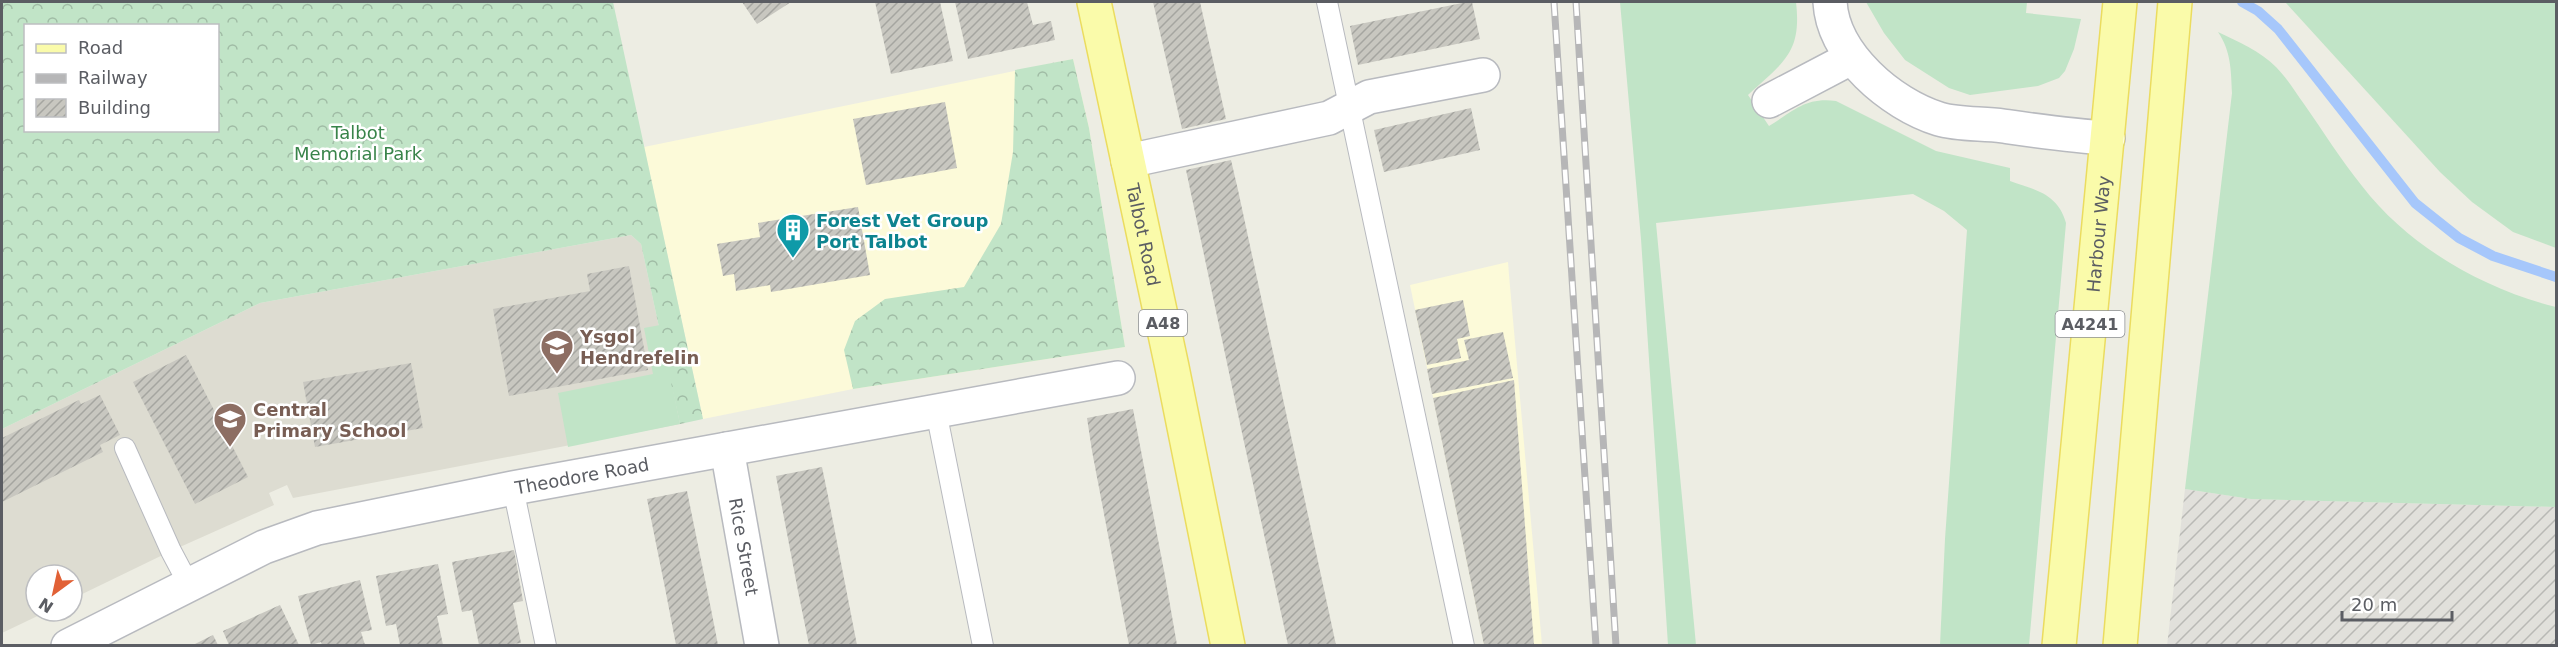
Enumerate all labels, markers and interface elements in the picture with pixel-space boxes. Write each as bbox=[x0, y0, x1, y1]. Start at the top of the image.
legend bbox=[24, 24, 219, 132]
text: Road bbox=[78, 37, 123, 58]
text: Railway bbox=[78, 67, 148, 88]
text: Building bbox=[78, 97, 151, 118]
park label: Talbot Memorial Park bbox=[294, 122, 423, 164]
street label: Harbour Way bbox=[2082, 174, 2114, 293]
street label: Talbot Road bbox=[1122, 180, 1165, 288]
place label: Forest Vet Group Port Talbot bbox=[816, 210, 988, 252]
building icon: Forest Vet Group Port Talbot bbox=[775, 212, 811, 259]
road number: A48 bbox=[1139, 310, 1187, 336]
road number: A4241 bbox=[2056, 311, 2124, 337]
place label: Ysgol Hendrefelin bbox=[579, 326, 699, 368]
school or university icon: Ysgol Hendrefelin bbox=[539, 328, 575, 375]
place label: Central Primary School bbox=[253, 399, 406, 441]
school or university icon: Central Primary School bbox=[212, 401, 248, 448]
street label: Theodore Road bbox=[512, 453, 651, 498]
street label: Rice Street bbox=[725, 496, 763, 597]
north arrow bbox=[24, 563, 84, 623]
scale bar bbox=[2342, 584, 2452, 622]
text: N bbox=[35, 594, 57, 617]
text: 20 m bbox=[2351, 594, 2397, 615]

